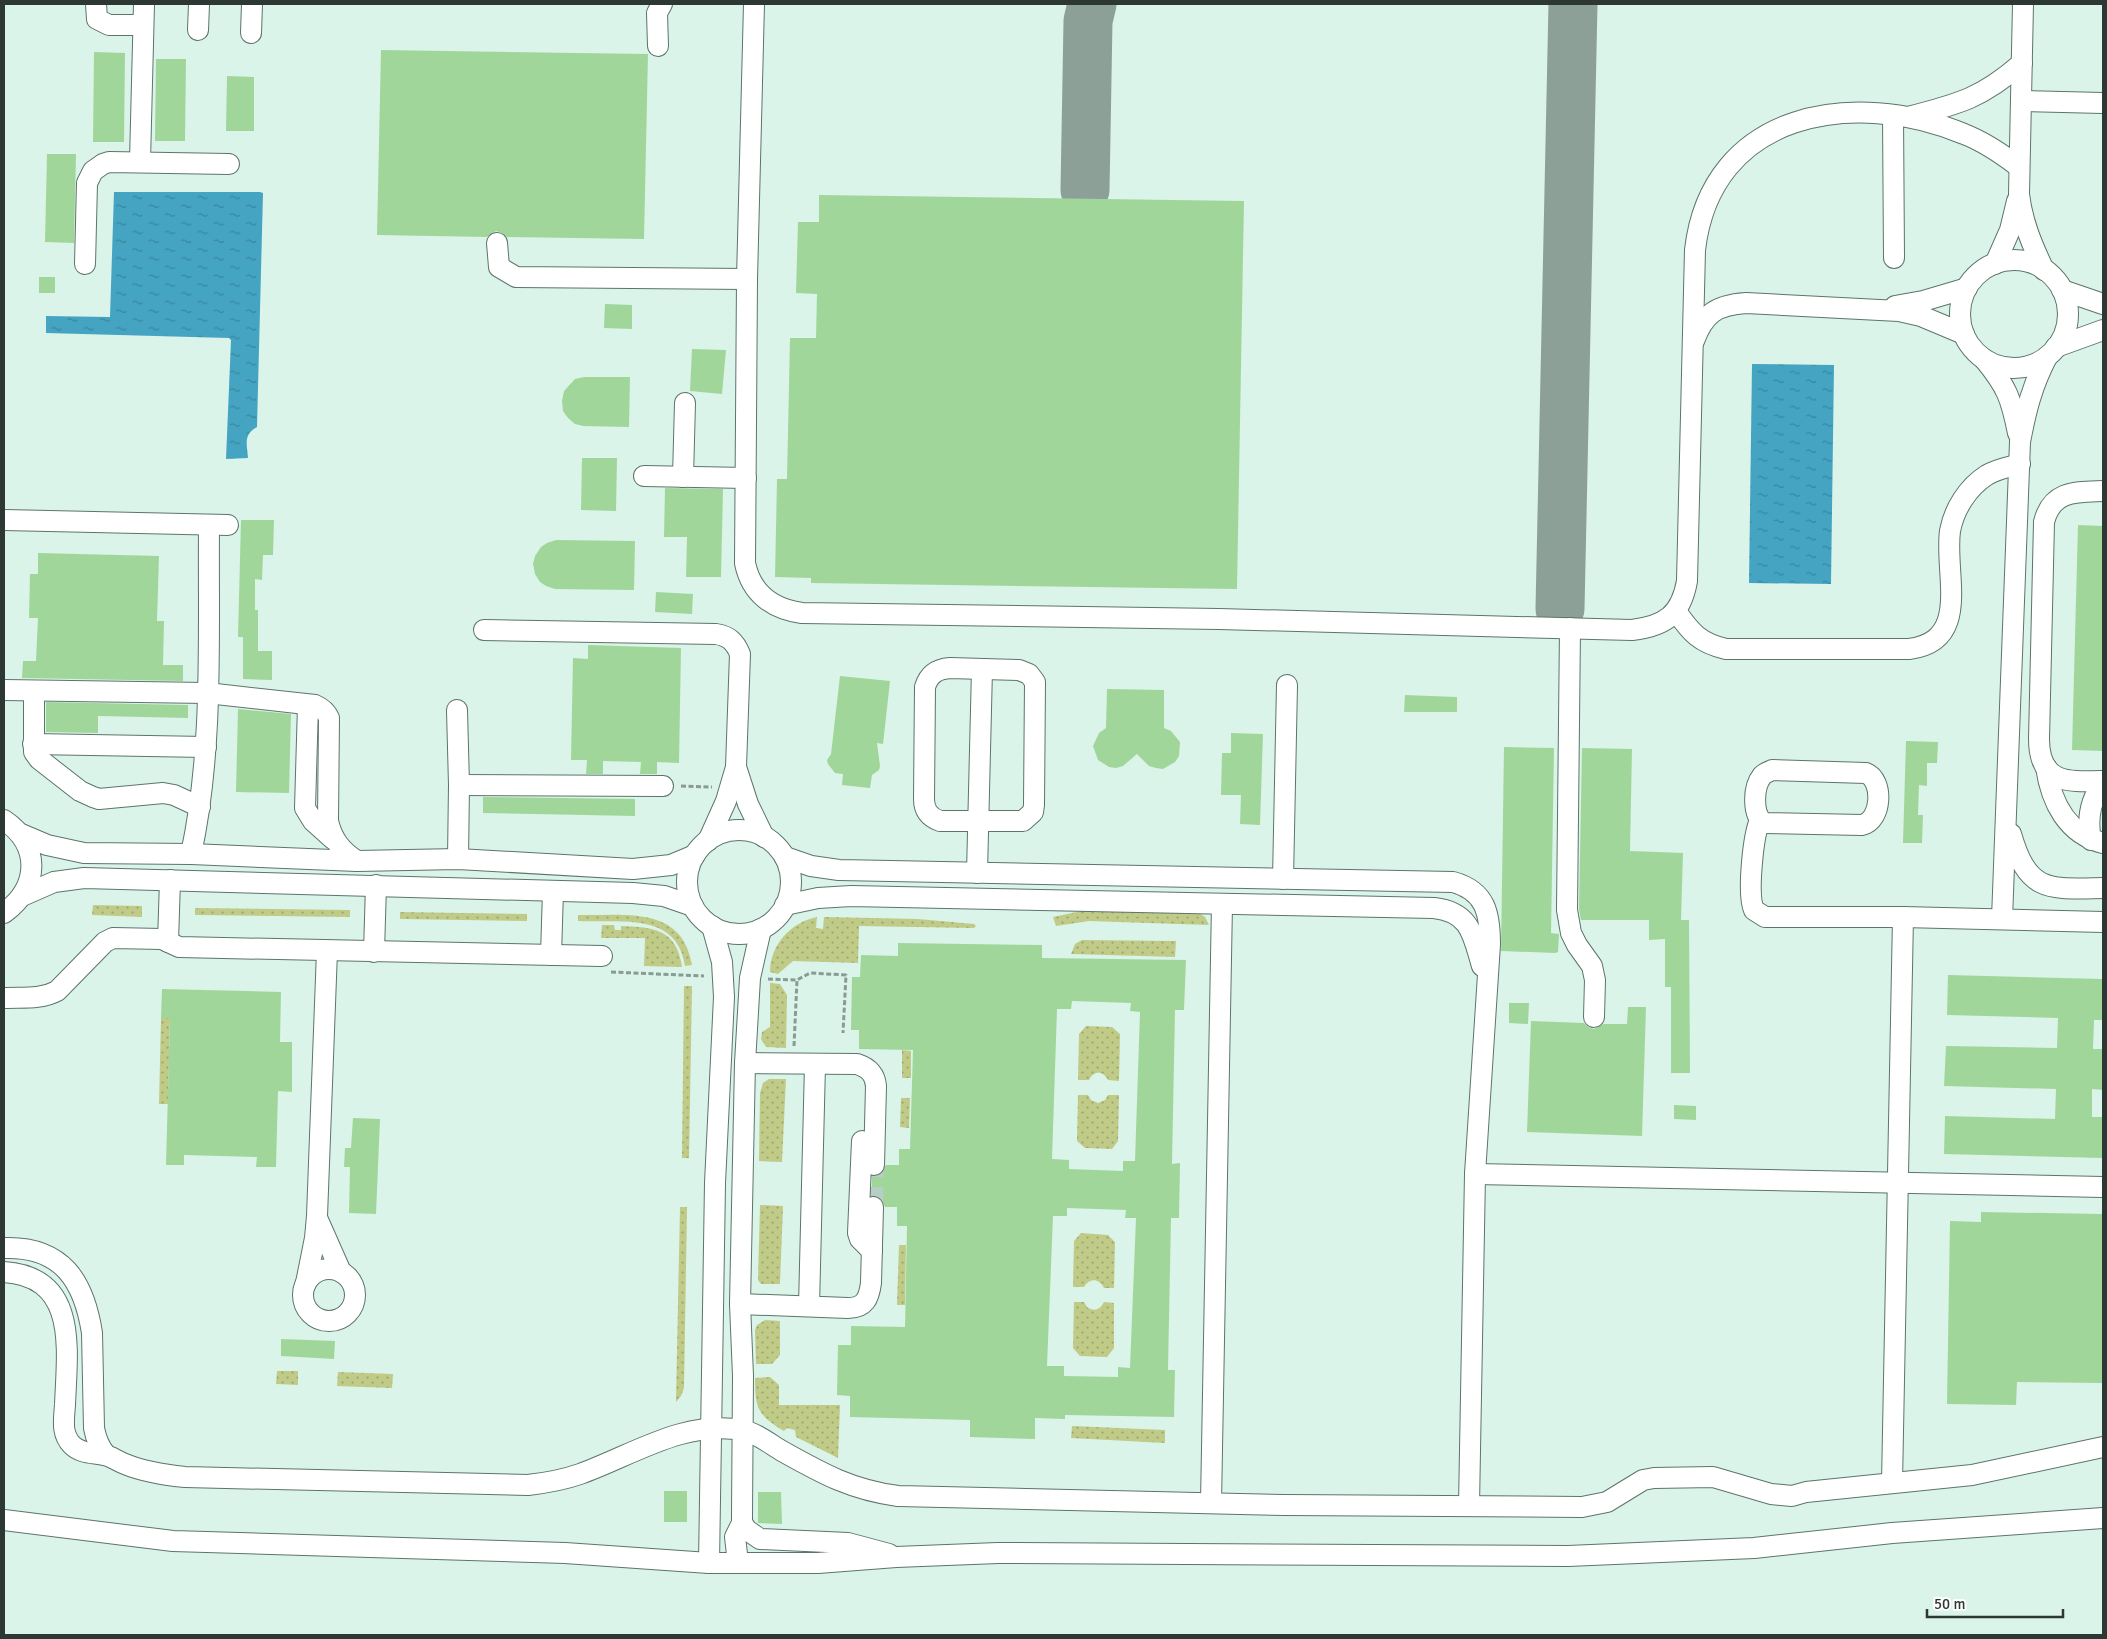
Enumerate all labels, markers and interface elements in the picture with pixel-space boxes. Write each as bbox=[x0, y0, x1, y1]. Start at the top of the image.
scale bar bbox=[1927, 1586, 2063, 1618]
text: 50 m bbox=[1934, 1595, 1965, 1613]

